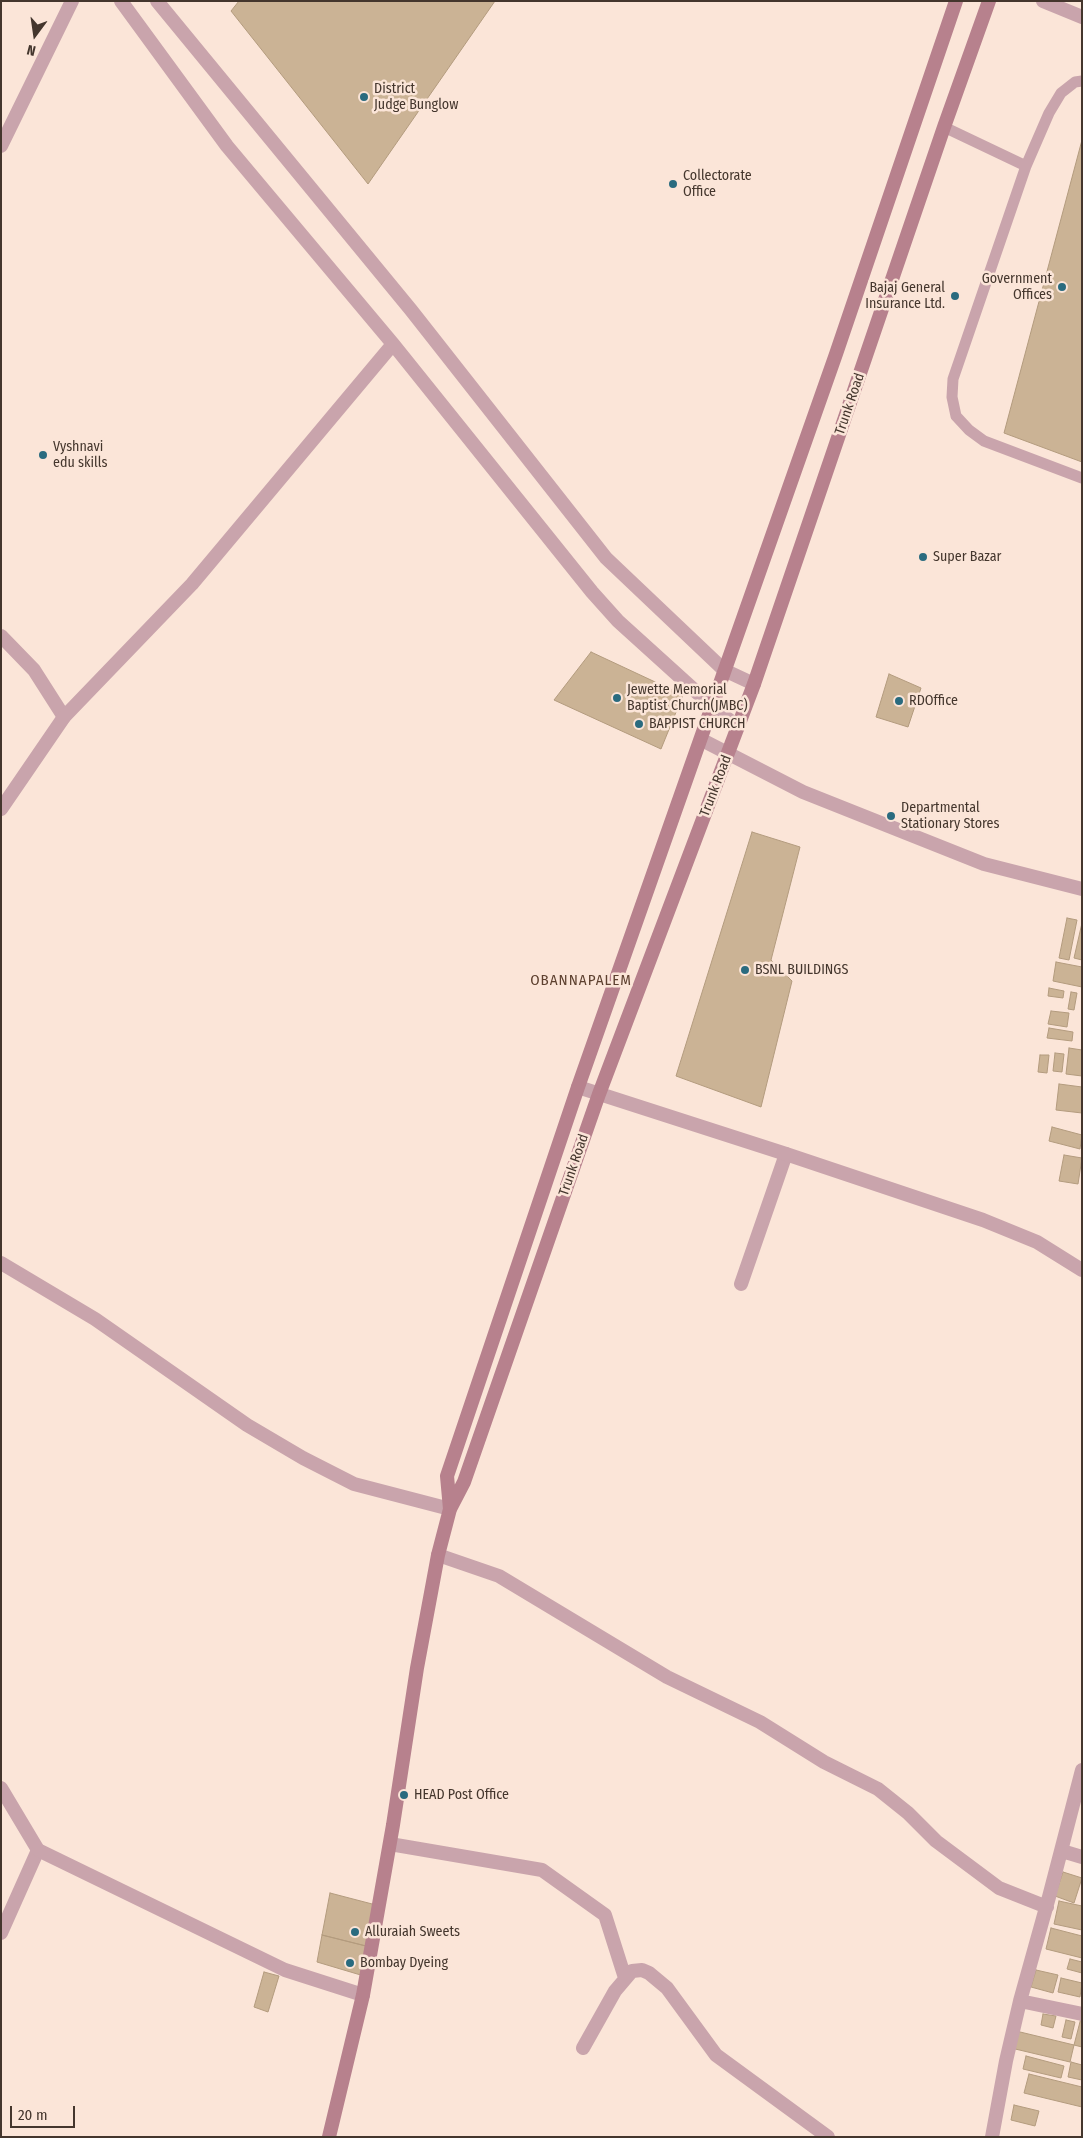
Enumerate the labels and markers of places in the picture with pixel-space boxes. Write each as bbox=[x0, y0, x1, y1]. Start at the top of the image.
place label: District Judge Bunglow bbox=[374, 81, 458, 114]
marker: District Judge Bunglow bbox=[358, 91, 370, 103]
place label: Collectorate Office bbox=[683, 168, 752, 200]
marker: Collectorate Office bbox=[667, 178, 679, 190]
place label: Government Offices bbox=[982, 271, 1052, 304]
place label: Bajaj General Insurance Ltd. bbox=[865, 280, 945, 312]
marker: Government Offices bbox=[1056, 281, 1068, 293]
marker: Bajaj General Insurance Ltd. bbox=[949, 290, 961, 302]
place label: Vyshnavi edu skills bbox=[53, 439, 107, 472]
marker: Vyshnavi edu skills bbox=[37, 449, 49, 461]
place label: Super Bazar bbox=[933, 549, 1001, 565]
marker: Super Bazar bbox=[917, 551, 929, 563]
place label: Jewette Memorial Baptist Church(JMBC) bbox=[627, 682, 748, 714]
marker: Jewette Memorial Baptist Church(JMBC) bbox=[611, 692, 623, 704]
place label: RDOffice bbox=[909, 693, 958, 709]
marker: RDOffice bbox=[893, 695, 905, 707]
place label: BAPPIST CHURCH bbox=[649, 716, 746, 732]
marker: BAPPIST CHURCH bbox=[633, 718, 645, 730]
place label: Departmental Stationary Stores bbox=[901, 800, 999, 832]
marker: Departmental Stationary Stores bbox=[885, 810, 897, 822]
place label: BSNL BUILDINGS bbox=[755, 962, 848, 978]
marker: BSNL BUILDINGS bbox=[739, 964, 751, 976]
place label: HEAD Post Office bbox=[414, 1787, 509, 1803]
marker: HEAD Post Office bbox=[398, 1789, 410, 1801]
place label: Alluraiah Sweets bbox=[365, 1924, 460, 1940]
marker: Alluraiah Sweets bbox=[349, 1926, 361, 1938]
place label: Bombay Dyeing bbox=[360, 1955, 448, 1971]
marker: Bombay Dyeing bbox=[344, 1957, 356, 1969]

